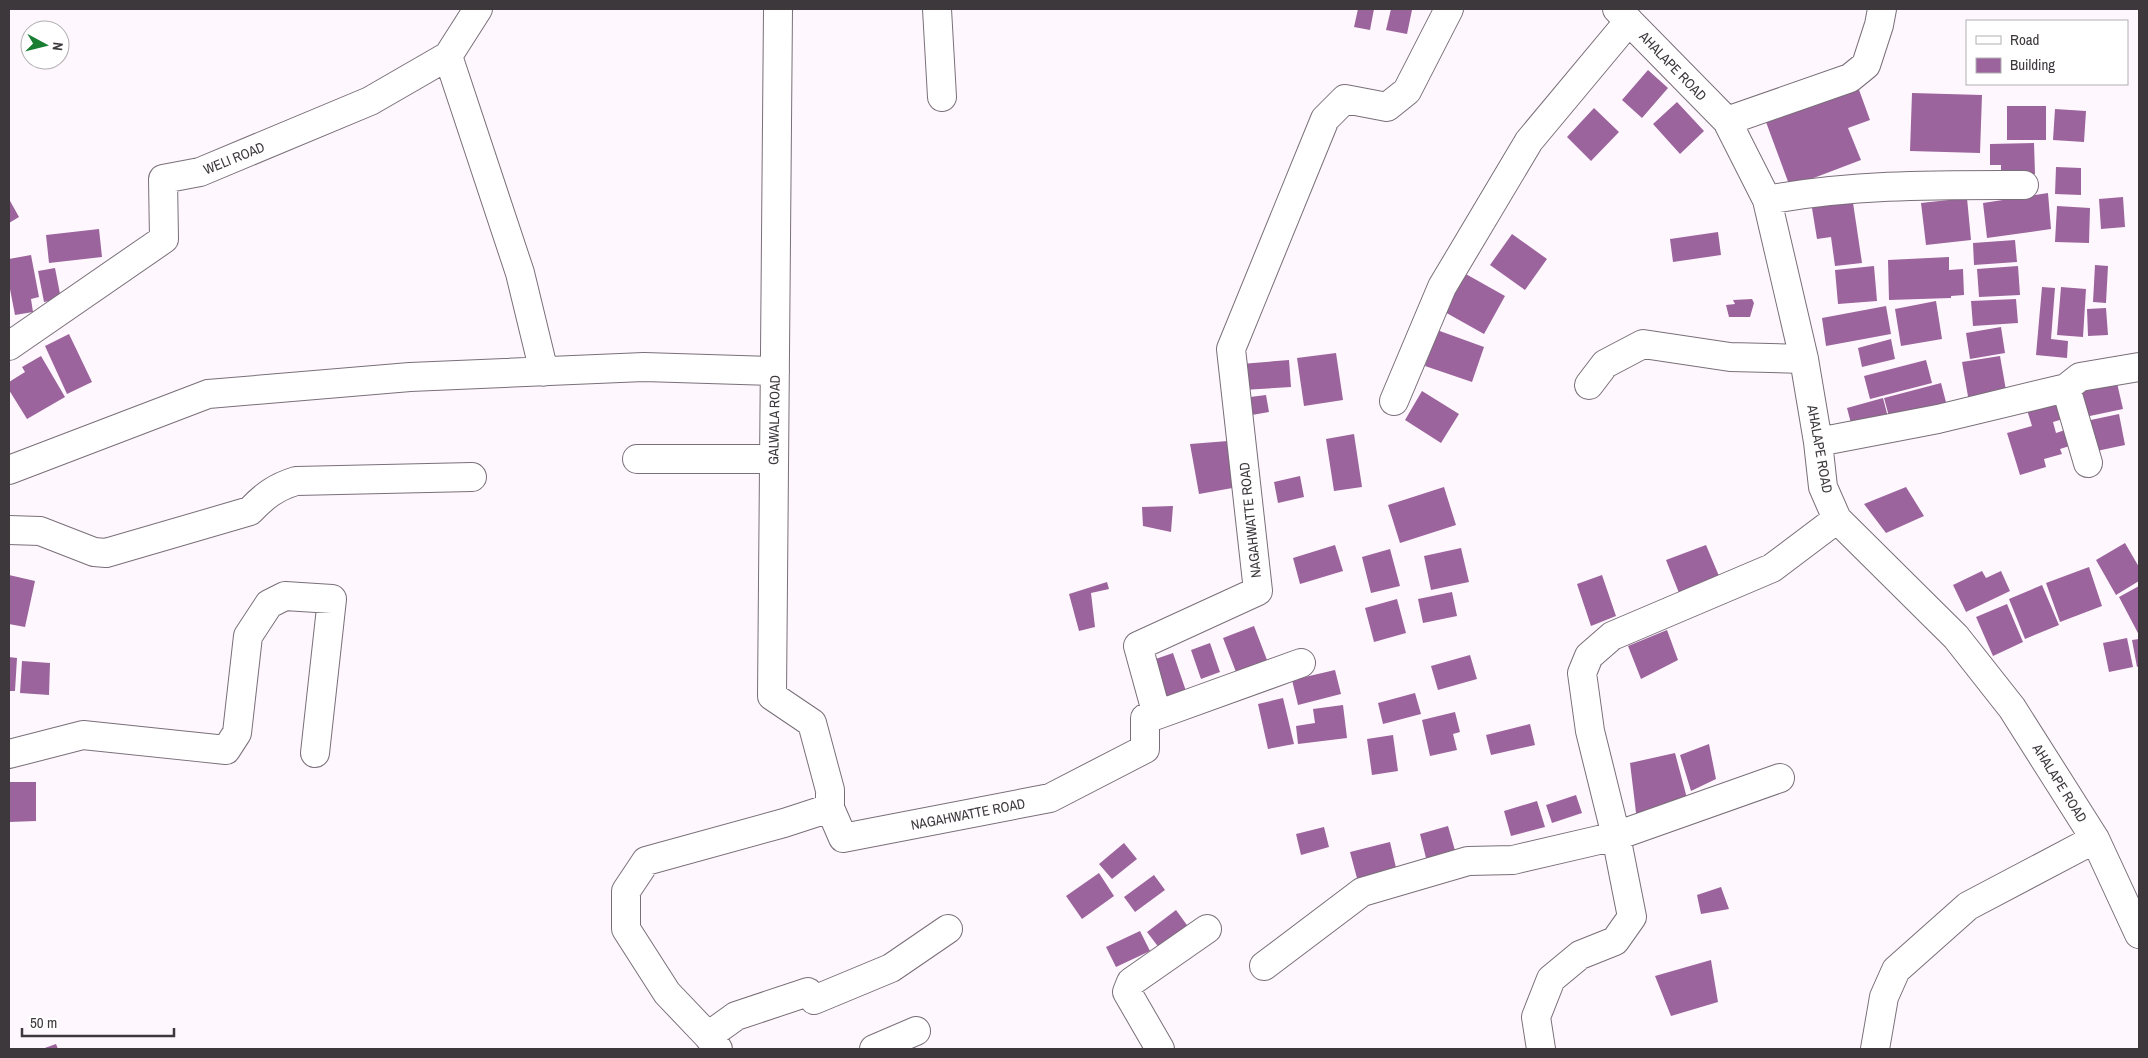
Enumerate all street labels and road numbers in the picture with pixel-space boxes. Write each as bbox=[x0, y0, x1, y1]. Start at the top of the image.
street label: AHALAPE ROAD bbox=[1635, 27, 1711, 104]
street label: WELI ROAD bbox=[201, 138, 267, 178]
street label: GALWALA ROAD bbox=[764, 375, 784, 465]
street label: AHALAPE ROAD bbox=[1803, 402, 1837, 495]
street label: NAGAHWATTE ROAD bbox=[1235, 461, 1265, 579]
street label: AHALAPE ROAD bbox=[2028, 740, 2091, 826]
street label: NAGAHWATTE ROAD bbox=[909, 794, 1027, 834]

